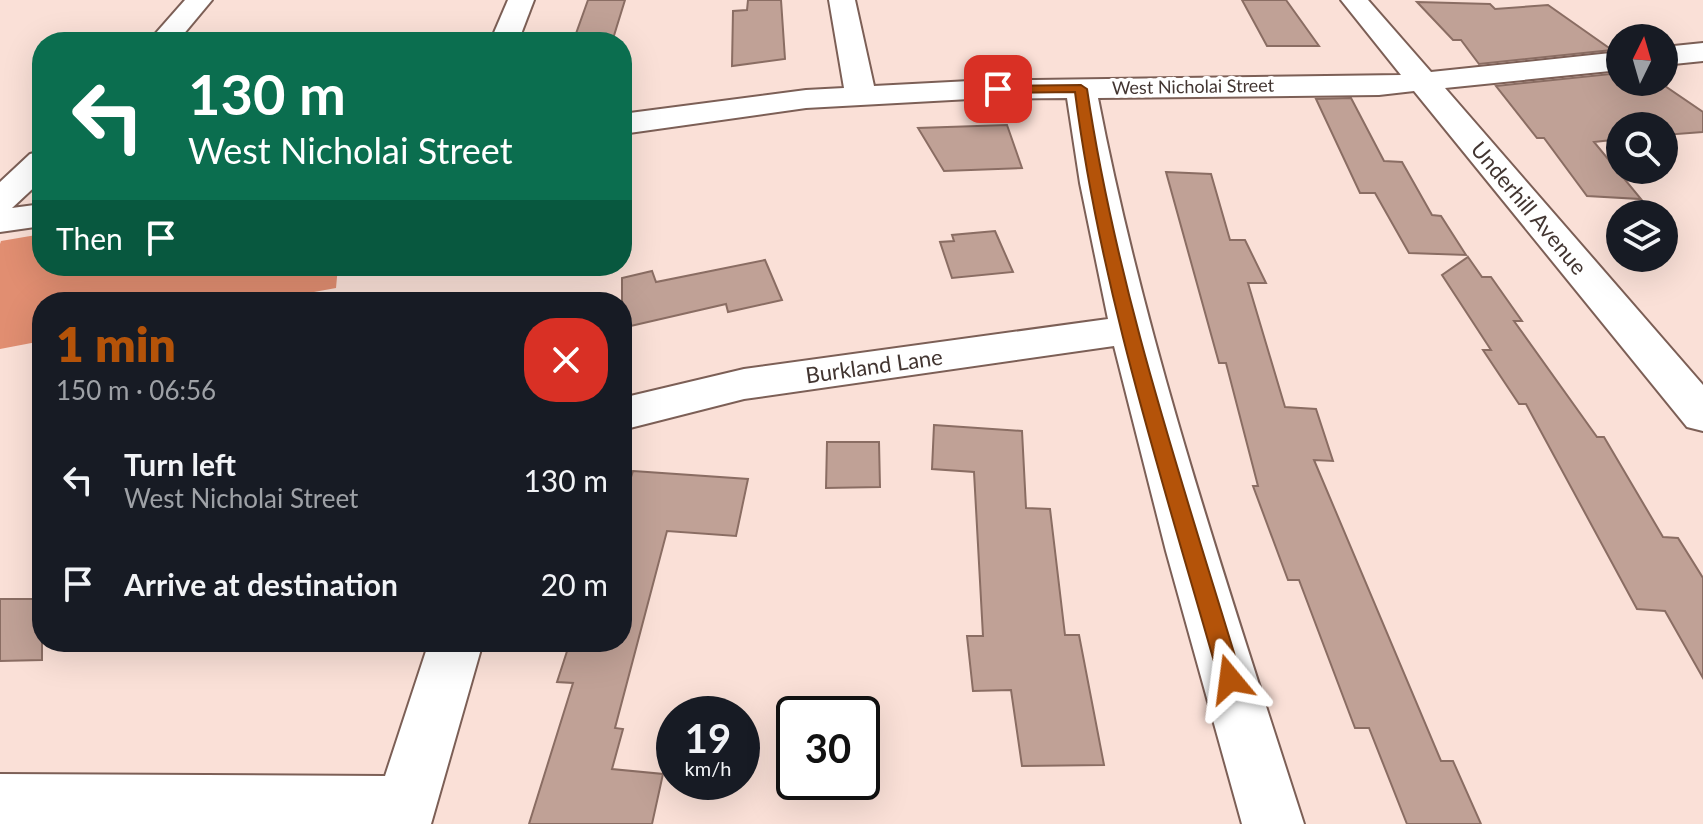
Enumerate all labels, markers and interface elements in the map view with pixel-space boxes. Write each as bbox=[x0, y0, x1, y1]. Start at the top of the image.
north arrow bbox=[1606, 24, 1678, 96]
map controls bbox=[1606, 24, 1678, 272]
pin bbox=[964, 55, 1032, 123]
text: 130 m bbox=[188, 60, 346, 127]
icon: left bbox=[56, 64, 160, 168]
icon: arrive bbox=[976, 67, 1020, 111]
street label: West Nicholai Street bbox=[1112, 74, 1275, 98]
button: search bbox=[1606, 112, 1678, 184]
text: West Nicholai Street bbox=[188, 128, 513, 172]
street label: Underhill Avenue bbox=[1466, 136, 1593, 280]
button: layers bbox=[1606, 200, 1678, 272]
icon: arrive bbox=[139, 216, 183, 260]
text: Then bbox=[56, 220, 123, 256]
text: 1 min bbox=[56, 315, 176, 372]
button: close bbox=[524, 318, 608, 402]
street label: Burkland Lane bbox=[804, 343, 944, 388]
text: 150 m · 06:56 bbox=[56, 374, 216, 406]
text: Turn left bbox=[124, 446, 236, 482]
icon: left bbox=[56, 458, 100, 502]
text: 130 m bbox=[523, 462, 608, 498]
text: West Nicholai Street bbox=[124, 482, 358, 514]
icon: arrive bbox=[56, 562, 100, 606]
text: Arrive at destination bbox=[124, 566, 398, 602]
text: 20 m bbox=[541, 566, 608, 602]
position arrow bbox=[1188, 637, 1272, 721]
speed limit sign: 30 bbox=[776, 696, 880, 800]
text: 19 bbox=[685, 714, 731, 762]
text: km/h bbox=[685, 756, 731, 780]

